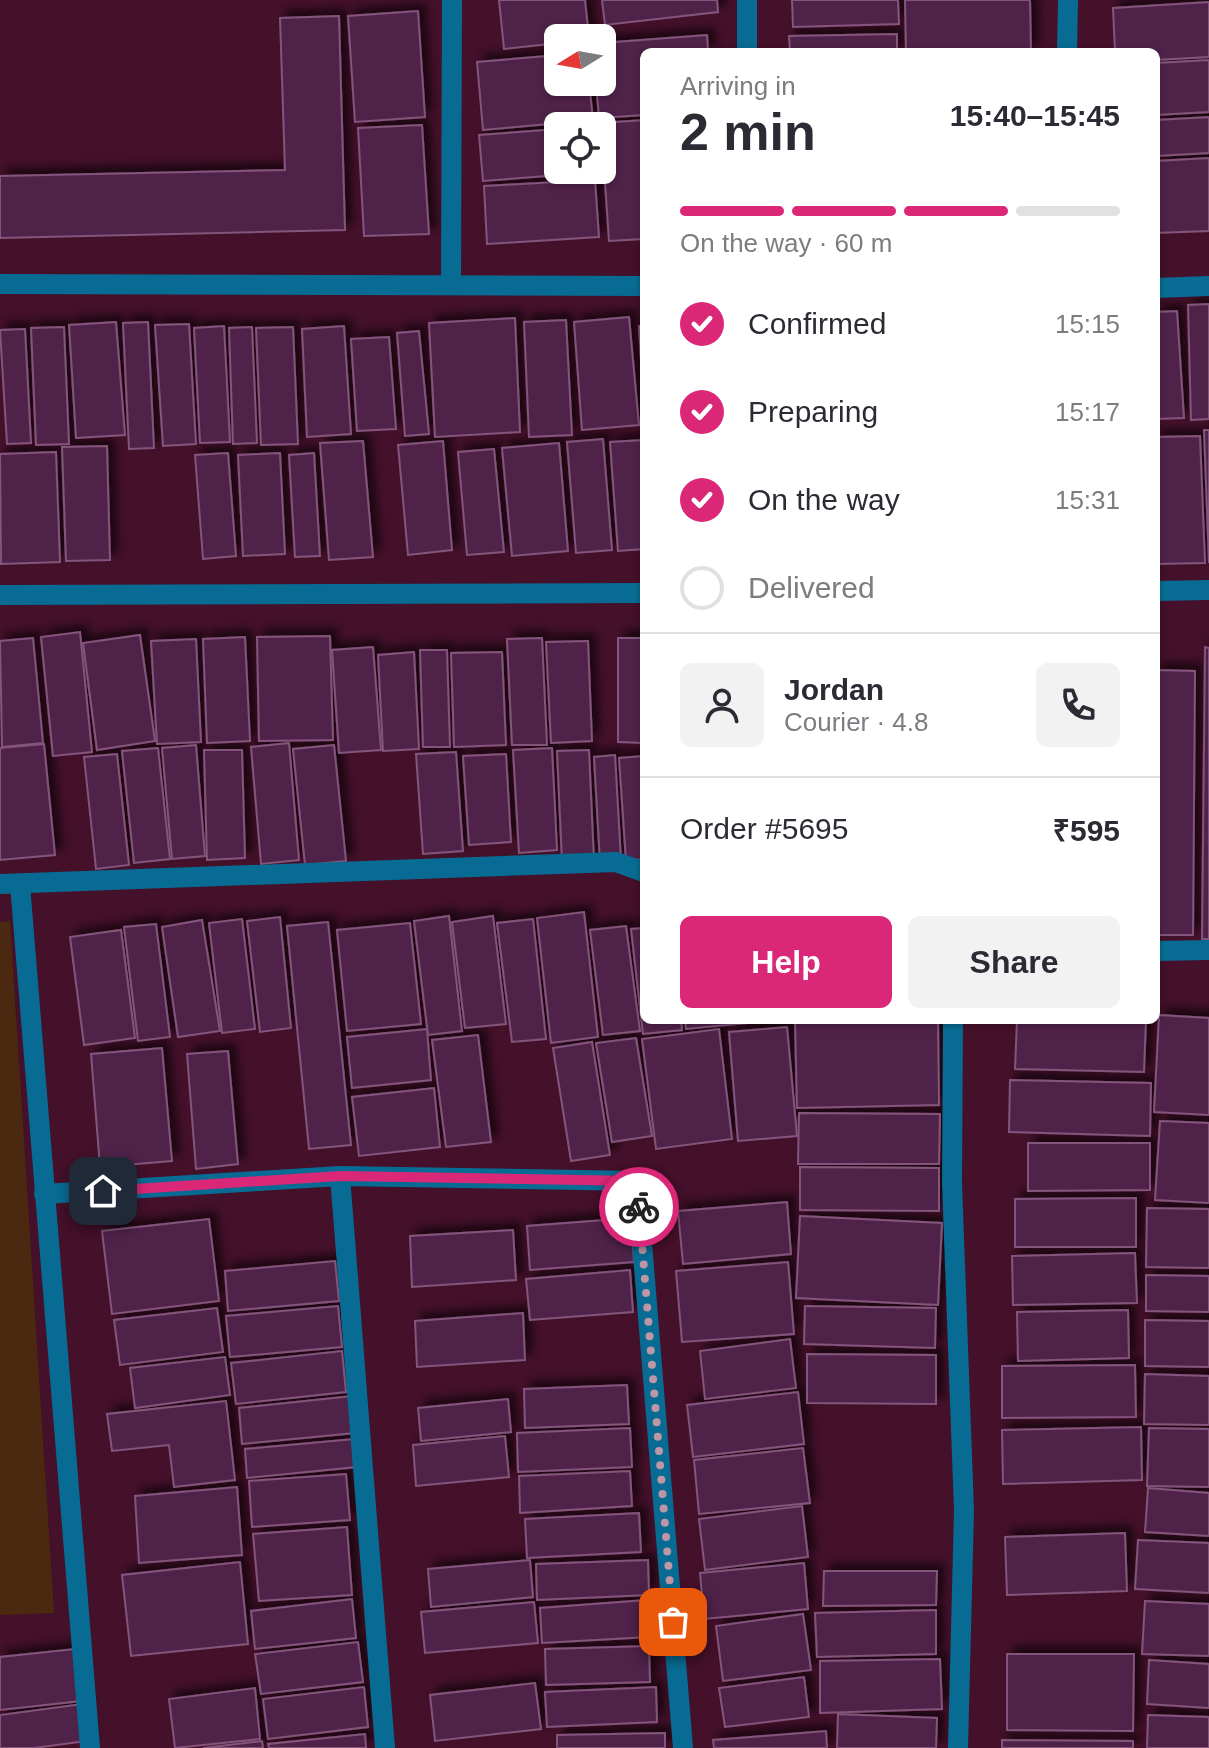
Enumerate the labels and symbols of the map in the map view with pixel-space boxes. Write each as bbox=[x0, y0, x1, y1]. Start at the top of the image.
north arrow bbox=[544, 24, 616, 96]
pin bbox=[69, 1157, 137, 1225]
courier bbox=[599, 1167, 679, 1247]
pin bbox=[639, 1588, 707, 1656]

